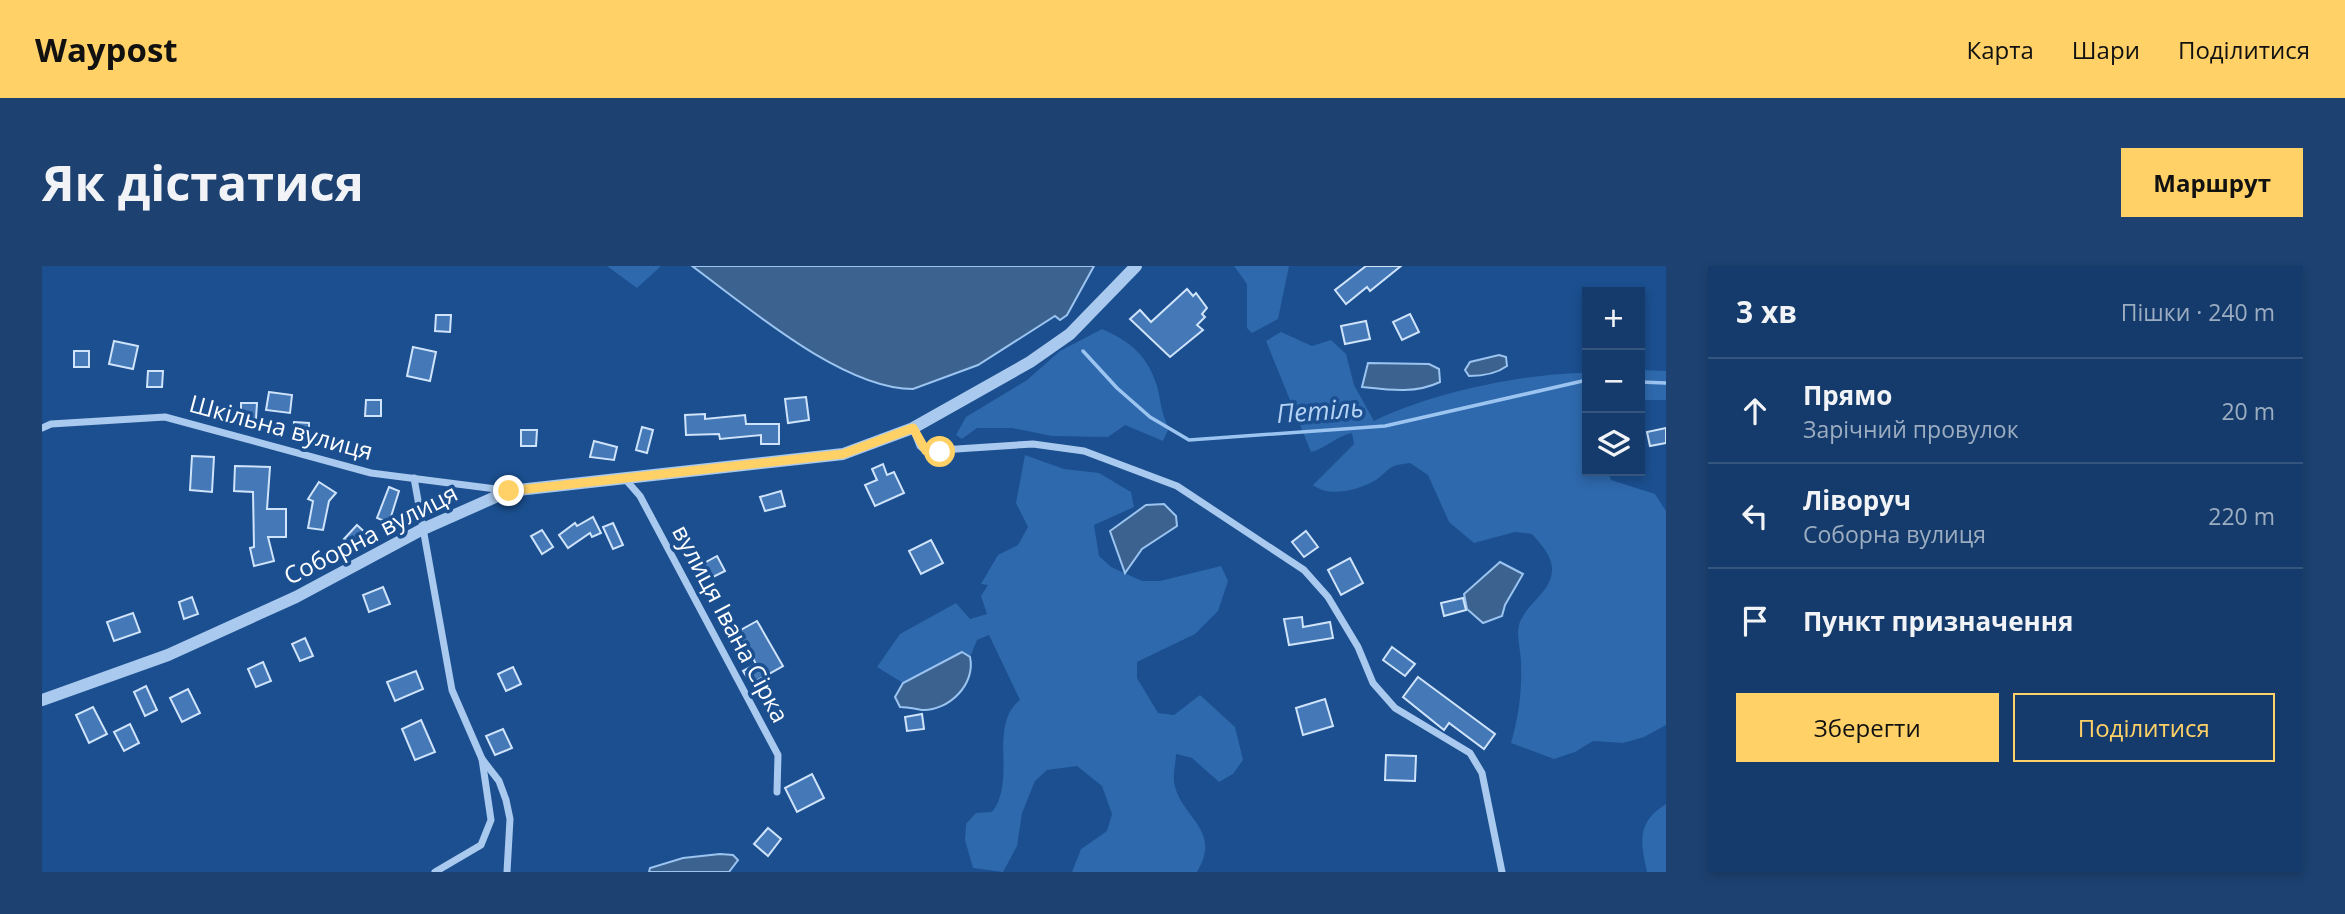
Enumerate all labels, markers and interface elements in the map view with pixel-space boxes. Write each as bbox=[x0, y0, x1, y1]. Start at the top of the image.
text: Waypost bbox=[35, 27, 178, 72]
text: Карта bbox=[1967, 33, 2034, 66]
text: Шари bbox=[2072, 33, 2140, 66]
text: Поділитися bbox=[2178, 33, 2310, 66]
button: Маршрут bbox=[2121, 148, 2303, 217]
text: Як дістатися bbox=[42, 149, 364, 215]
map controls bbox=[1582, 287, 1645, 476]
button: + bbox=[1582, 287, 1645, 350]
text: 3 хв bbox=[1736, 291, 1797, 332]
text: Пішки · 240 m bbox=[2121, 296, 2275, 328]
button: − bbox=[1582, 350, 1645, 413]
text: Прямо bbox=[1803, 377, 1892, 413]
street label: Шкільна вулиця bbox=[186, 386, 377, 467]
water label: Петіль bbox=[1275, 389, 1365, 431]
icon: ahead bbox=[1736, 392, 1774, 430]
text: 20 m bbox=[2221, 395, 2275, 427]
button: layers bbox=[1582, 413, 1645, 476]
text: Зарічний провулок bbox=[1803, 413, 2019, 445]
route start bbox=[924, 436, 955, 467]
route end bbox=[493, 475, 524, 506]
street label: Соборна вулиця bbox=[278, 476, 463, 592]
text: Ліворуч bbox=[1803, 482, 1911, 518]
icon: left bbox=[1736, 497, 1774, 535]
text: 220 m bbox=[2208, 500, 2275, 532]
text: Соборна вулиця bbox=[1803, 518, 1986, 550]
street label: вулиця Івана Сірка bbox=[665, 519, 797, 728]
icon: arrive bbox=[1736, 602, 1774, 640]
text: Пункт призначення bbox=[1803, 603, 2073, 639]
button: Зберегти bbox=[1736, 693, 1999, 762]
button: Поділитися bbox=[2013, 693, 2275, 762]

